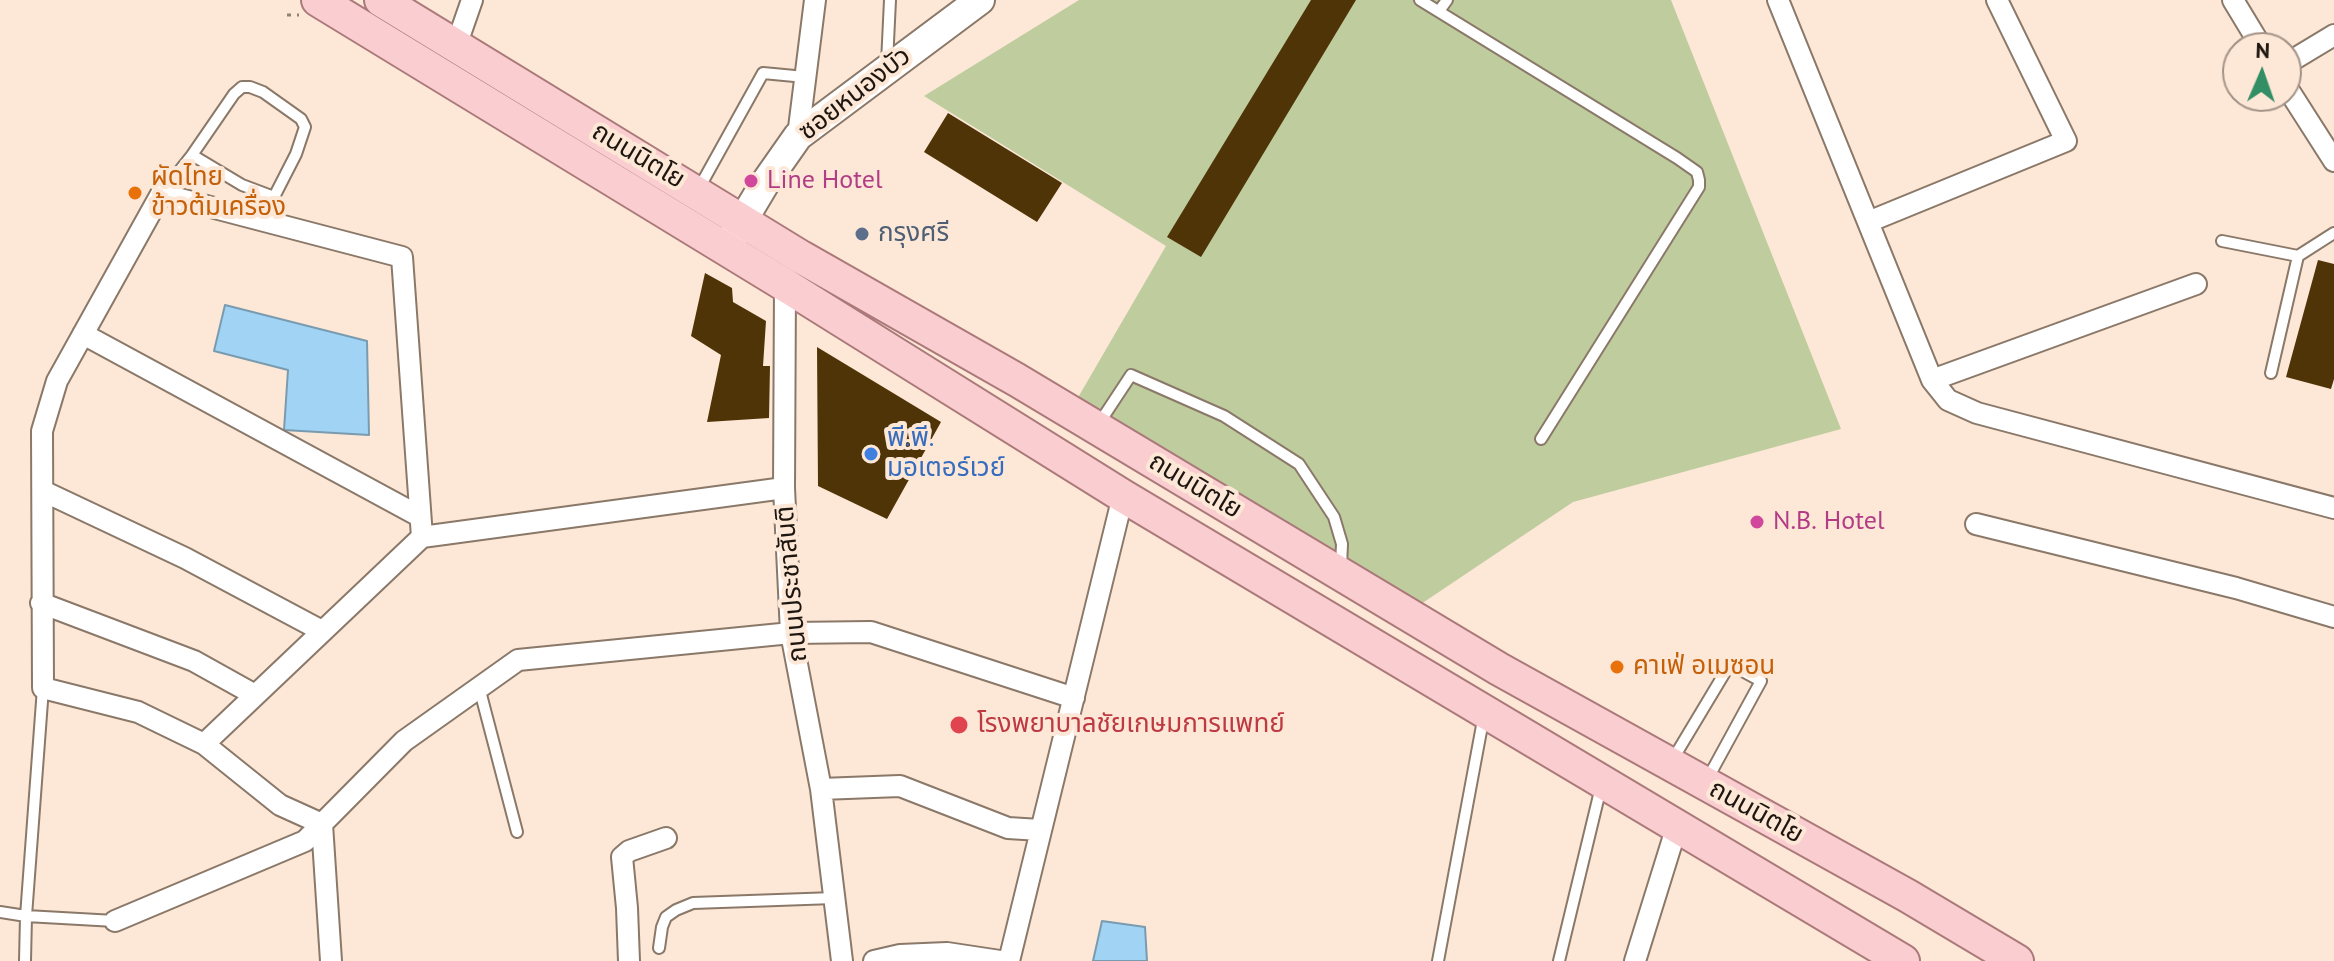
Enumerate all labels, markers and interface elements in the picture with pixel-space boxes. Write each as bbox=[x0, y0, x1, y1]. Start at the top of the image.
north arrow bbox=[2222, 32, 2302, 112]
text: N bbox=[2255, 36, 2270, 64]
street label: ซอยหนองบัว bbox=[793, 41, 917, 147]
street label: ถนนนิตโย bbox=[586, 116, 690, 196]
place label: ผัดไทย ข้าวต้มเครื่อง bbox=[151, 162, 286, 224]
place label: Line Hotel bbox=[767, 165, 883, 197]
marker: Line Hotel bbox=[742, 172, 760, 190]
marker: ผัดไทย ข้าวต้มเครื่อง bbox=[126, 184, 144, 202]
place label: กรุงศรี bbox=[878, 218, 949, 250]
marker: กรุงศรี bbox=[853, 225, 871, 243]
place label: พี.พี. มอเตอร์เวย์ bbox=[887, 423, 1005, 484]
marker: พี.พี. มอเตอร์เวย์ bbox=[862, 445, 880, 463]
street label: ถนนนิตโย bbox=[1143, 446, 1247, 526]
street label: ถนนประชาสันติ bbox=[770, 504, 814, 664]
place label: N.B. Hotel bbox=[1773, 506, 1884, 538]
marker: N.B. Hotel bbox=[1748, 513, 1766, 531]
place label: คาเฟ่ อเมซอน bbox=[1633, 651, 1775, 683]
marker: คาเฟ่ อเมซอน bbox=[1608, 658, 1626, 676]
place label: โรงพยาบาลชัยเกษมการแพทย์ bbox=[977, 709, 1285, 741]
marker: โรงพยาบาลชัยเกษมการแพทย์ bbox=[948, 714, 970, 736]
street label: ถนนนิตโย bbox=[1704, 773, 1808, 851]

